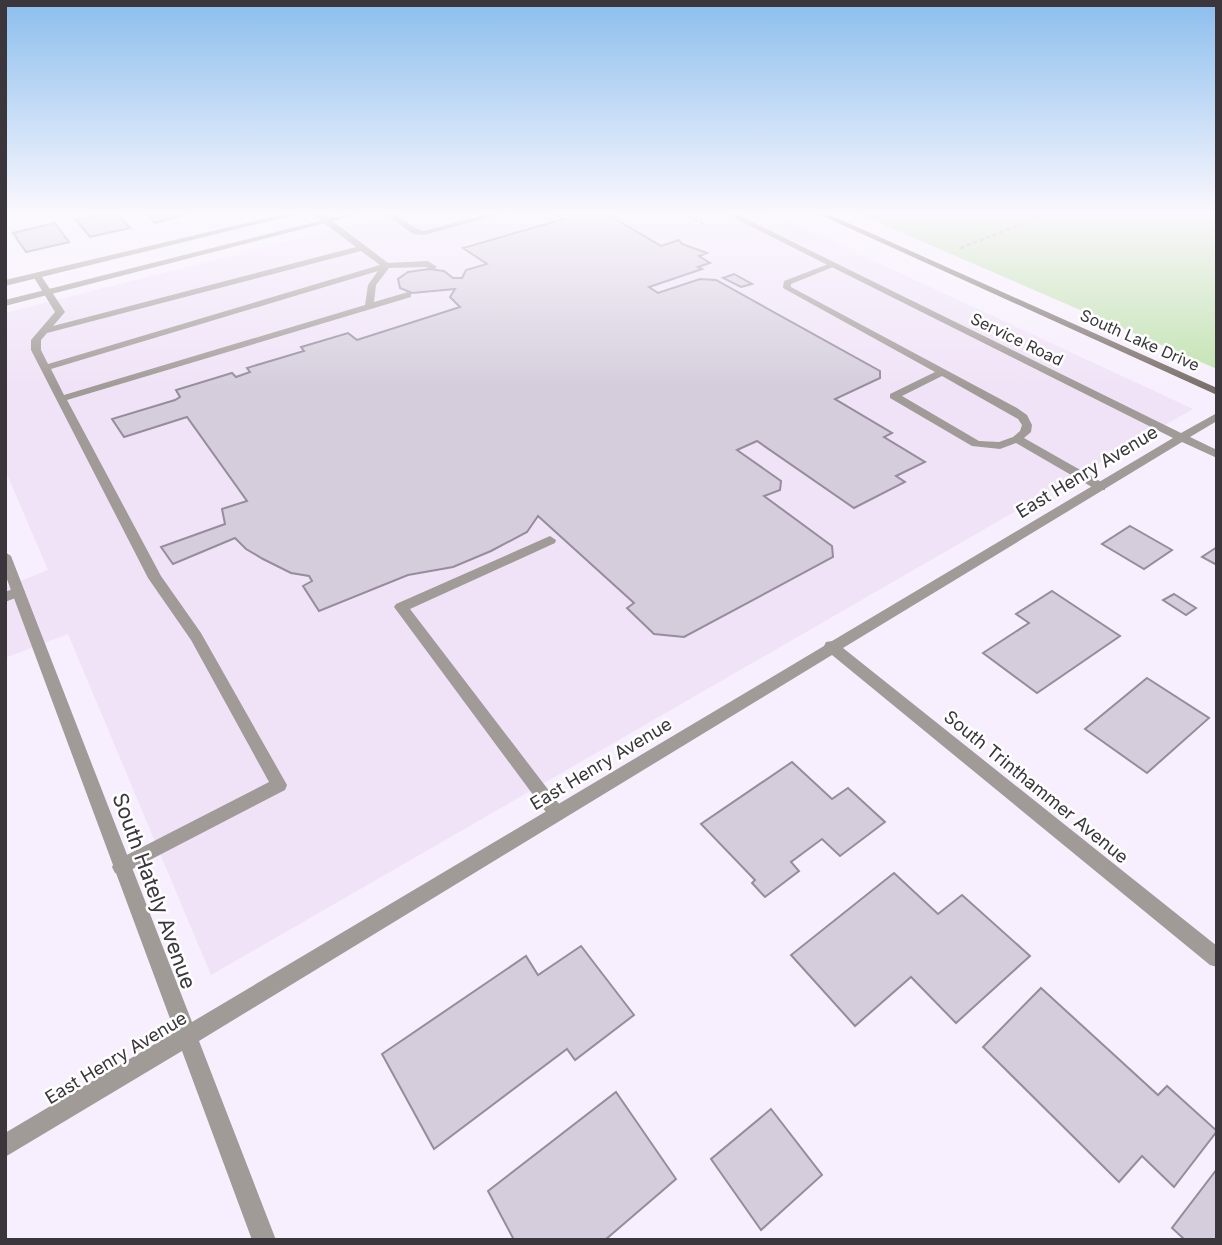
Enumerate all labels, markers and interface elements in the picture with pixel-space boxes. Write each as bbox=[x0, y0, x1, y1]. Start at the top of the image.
street label: South Lake Drive bbox=[1077, 305, 1203, 375]
street label: Service Road bbox=[968, 308, 1066, 370]
street label: East Henry Avenue bbox=[1012, 421, 1161, 522]
street label: South Trinthammer Avenue bbox=[940, 706, 1133, 867]
street label: East Henry Avenue bbox=[526, 713, 675, 814]
street label: South Hately Avenue bbox=[107, 789, 202, 992]
street label: East Henry Avenue bbox=[41, 1007, 190, 1108]

